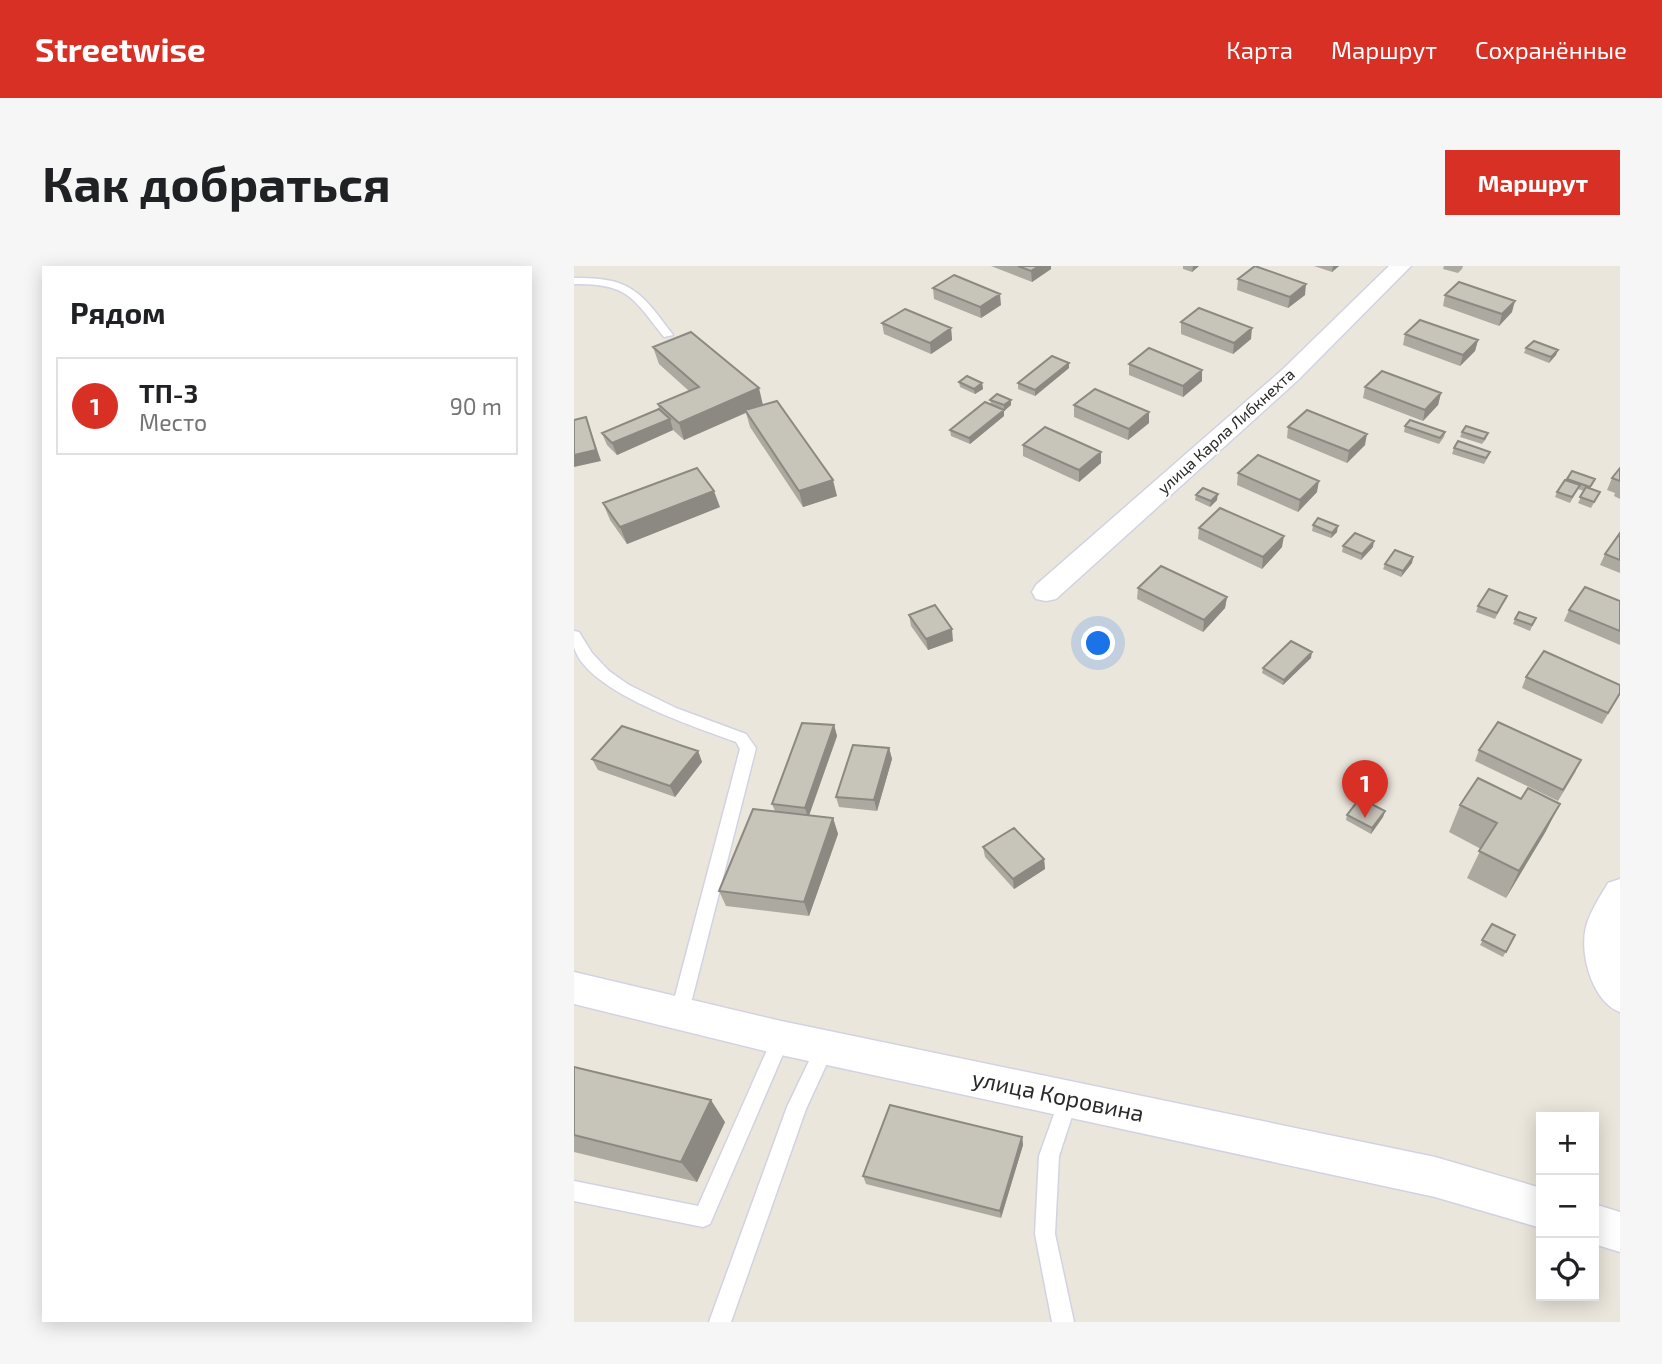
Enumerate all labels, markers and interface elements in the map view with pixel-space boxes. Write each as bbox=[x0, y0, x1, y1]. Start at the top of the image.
text: Streetwise bbox=[35, 29, 206, 69]
text: Карта bbox=[1226, 35, 1293, 64]
text: Маршрут bbox=[1331, 35, 1437, 64]
text: Сохранённые bbox=[1475, 35, 1627, 64]
button: Маршрут bbox=[1445, 150, 1620, 215]
text: Как добраться bbox=[42, 153, 391, 212]
text: Рядом bbox=[70, 294, 166, 330]
street label: улица Карла Либкнехта bbox=[1153, 364, 1299, 498]
text: ТП-3 bbox=[139, 377, 198, 408]
text: 1 bbox=[90, 392, 100, 420]
text: 90 m bbox=[450, 392, 502, 420]
text: Место bbox=[139, 408, 207, 436]
your location bbox=[1081, 626, 1115, 660]
pin: 1 bbox=[1342, 760, 1388, 818]
street label: улица Коровина bbox=[969, 1063, 1147, 1128]
map controls bbox=[1536, 1112, 1599, 1301]
button: + bbox=[1536, 1112, 1599, 1175]
button: − bbox=[1536, 1175, 1599, 1238]
button: locate bbox=[1536, 1238, 1599, 1301]

